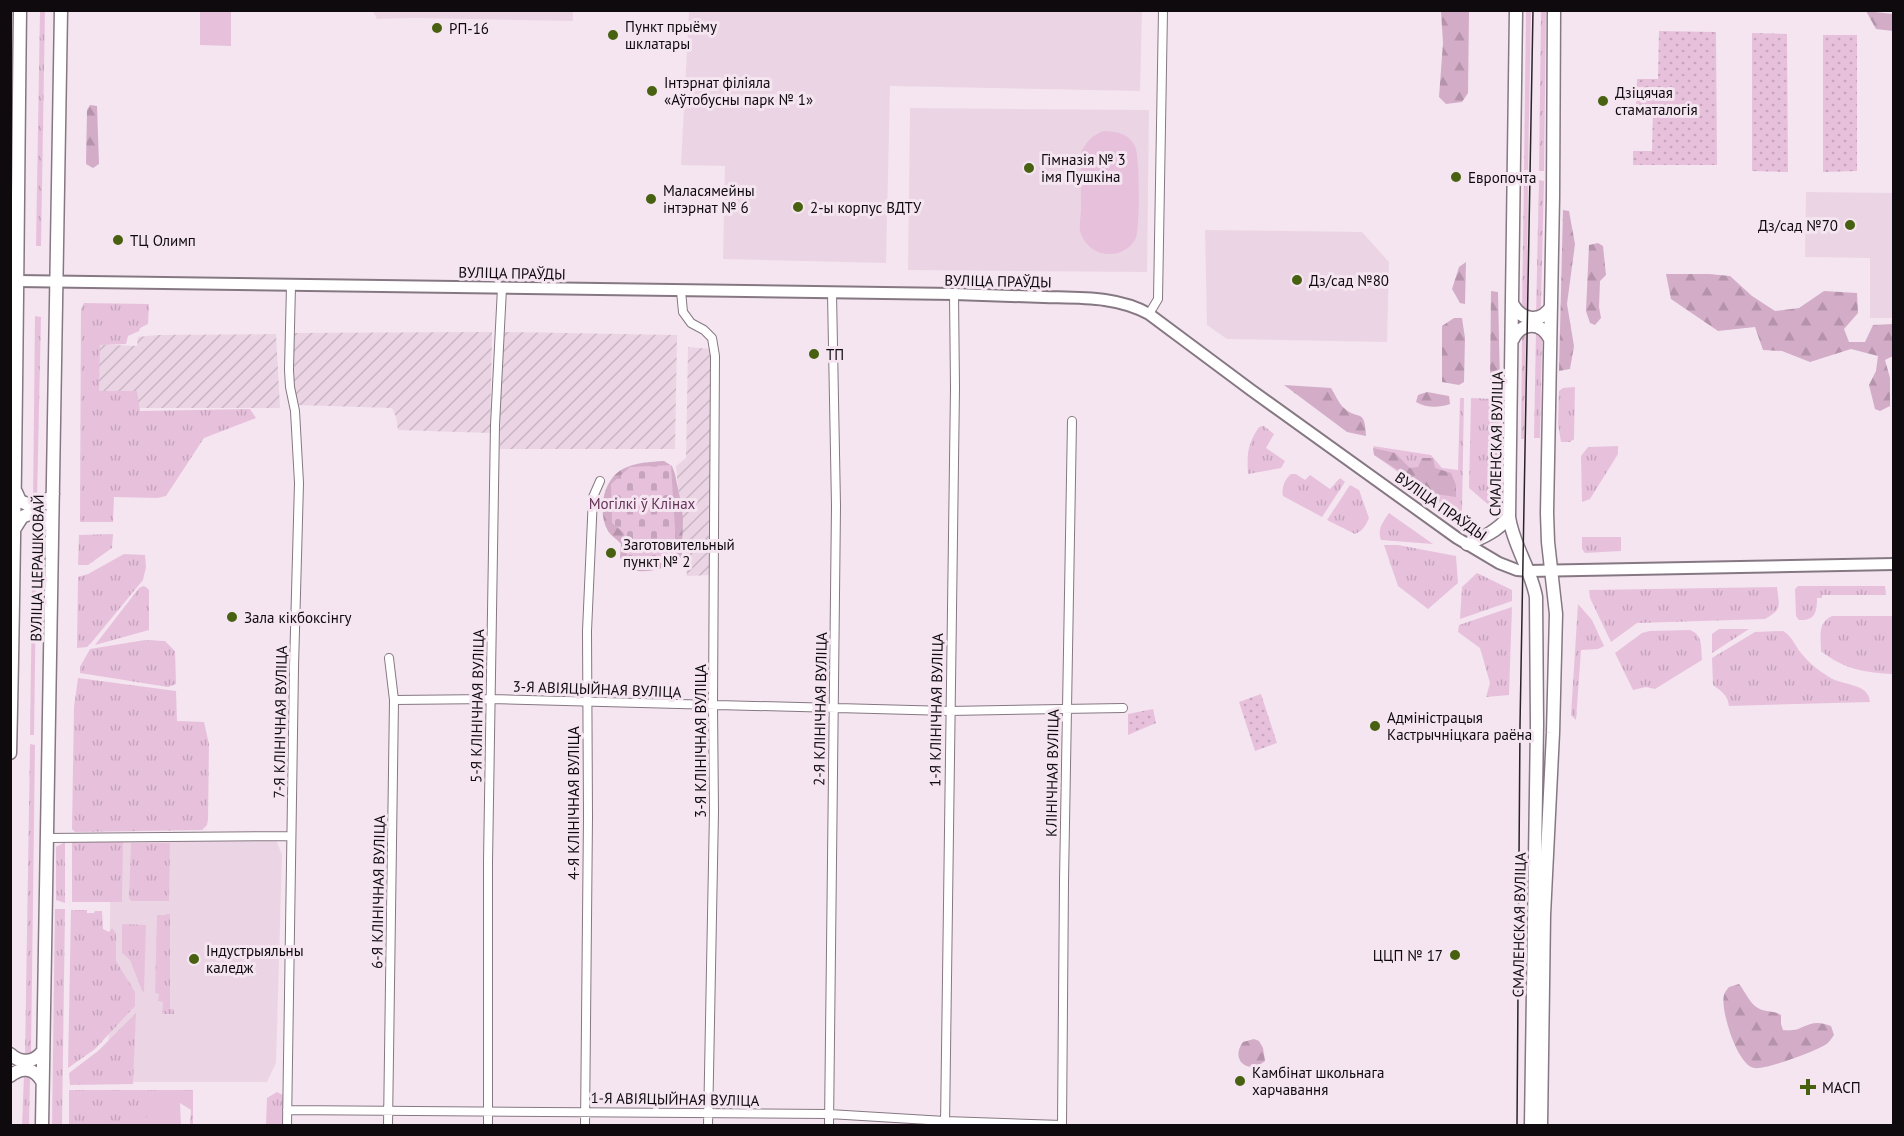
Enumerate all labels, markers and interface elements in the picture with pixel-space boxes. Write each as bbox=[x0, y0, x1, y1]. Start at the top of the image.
place label: Пункт прыёму шклатары bbox=[625, 17, 717, 53]
place label: РП-16 bbox=[449, 19, 489, 38]
marker: РП-16 bbox=[430, 21, 444, 35]
marker: Пункт прыёму шклатары bbox=[606, 28, 620, 42]
place label: Інтэрнат філіяла «Аўтобусны парк № 1» bbox=[664, 73, 813, 109]
place label: Дзіцячая стаматалогія bbox=[1615, 83, 1698, 119]
marker: Інтэрнат філіяла «Аўтобусны парк № 1» bbox=[645, 84, 659, 98]
marker: Дзіцячая стаматалогія bbox=[1596, 94, 1610, 108]
place label: Гімназія № 3 імя Пушкіна bbox=[1041, 150, 1126, 186]
marker: Гімназія № 3 імя Пушкіна bbox=[1022, 161, 1036, 175]
place label: Европочта bbox=[1468, 168, 1537, 187]
marker: Европочта bbox=[1449, 170, 1463, 184]
place label: Маласямейны інтэрнат № 6 bbox=[663, 181, 755, 217]
marker: Маласямейны інтэрнат № 6 bbox=[644, 192, 658, 206]
place label: 2-ы корпус ВДТУ bbox=[810, 198, 922, 217]
marker: 2-ы корпус ВДТУ bbox=[791, 200, 805, 214]
place label: Дз/сад №70 bbox=[1758, 216, 1838, 235]
marker: Дз/сад №70 bbox=[1843, 218, 1857, 232]
place label: ТЦ Олимп bbox=[130, 231, 196, 250]
marker: ТЦ Олимп bbox=[111, 233, 125, 247]
street label: ВУЛІЦА ПРАЎДЫ bbox=[458, 263, 566, 283]
street label: ВУЛІЦА ПРАЎДЫ bbox=[944, 271, 1052, 291]
place label: Дз/сад №80 bbox=[1309, 271, 1389, 290]
marker: Дз/сад №80 bbox=[1290, 273, 1304, 287]
place label: ТП bbox=[826, 345, 844, 364]
marker: ТП bbox=[807, 347, 821, 361]
street label: СМАЛЕНСКАЯ ВУЛІЦА bbox=[1485, 371, 1507, 517]
street label: ВУЛІЦА ПРАЎДЫ bbox=[1392, 467, 1490, 545]
street label: ВУЛІЦА ЦЕРАШКОВАЙ bbox=[26, 494, 48, 642]
park label: Могілкі ў Клінах bbox=[589, 494, 696, 513]
place label: Заготовительный пункт № 2 bbox=[623, 535, 735, 571]
marker: Заготовительный пункт № 2 bbox=[604, 546, 618, 560]
place label: Зала кікбоксінгу bbox=[244, 608, 351, 627]
marker: Зала кікбоксінгу bbox=[225, 610, 239, 624]
street label: 5-Я КЛІНІЧНАЯ ВУЛІЦА bbox=[466, 629, 488, 783]
street label: 2-Я КЛІНІЧНАЯ ВУЛІЦА bbox=[809, 632, 831, 786]
street label: 1-Я КЛІНІЧНАЯ ВУЛІЦА bbox=[925, 633, 947, 787]
street label: 7-Я КЛІНІЧНАЯ ВУЛІЦА bbox=[269, 645, 291, 799]
street label: 3-Я КЛІНІЧНАЯ ВУЛІЦА bbox=[691, 664, 710, 818]
street label: 3-Я АВІЯЦЫЙНАЯ ВУЛІЦА bbox=[512, 677, 682, 701]
place label: Адміністрацыя Кастрычніцкага раёна bbox=[1387, 708, 1532, 744]
street label: КЛІНІЧНАЯ ВУЛІЦА bbox=[1041, 709, 1063, 837]
marker: Адміністрацыя Кастрычніцкага раёна bbox=[1368, 719, 1382, 733]
street label: 4-Я КЛІНІЧНАЯ ВУЛІЦА bbox=[564, 726, 583, 880]
street label: 6-Я КЛІНІЧНАЯ ВУЛІЦА bbox=[367, 815, 389, 969]
street label: СМАЛЕНСКАЯ ВУЛІЦА bbox=[1508, 852, 1530, 998]
place label: Індустрыяльны каледж bbox=[206, 941, 304, 977]
place label: ЦЦП № 17 bbox=[1373, 946, 1443, 965]
marker: ЦЦП № 17 bbox=[1448, 948, 1462, 962]
marker: Індустрыяльны каледж bbox=[187, 952, 201, 966]
place label: Камбінат школьнага харчавання bbox=[1252, 1063, 1384, 1099]
marker: Камбінат школьнага харчавання bbox=[1233, 1074, 1247, 1088]
marker: МАСП bbox=[1799, 1078, 1817, 1096]
place label: МАСП bbox=[1822, 1078, 1861, 1097]
street label: 1-Я АВІЯЦЫЙНАЯ ВУЛІЦА bbox=[590, 1088, 760, 1110]

